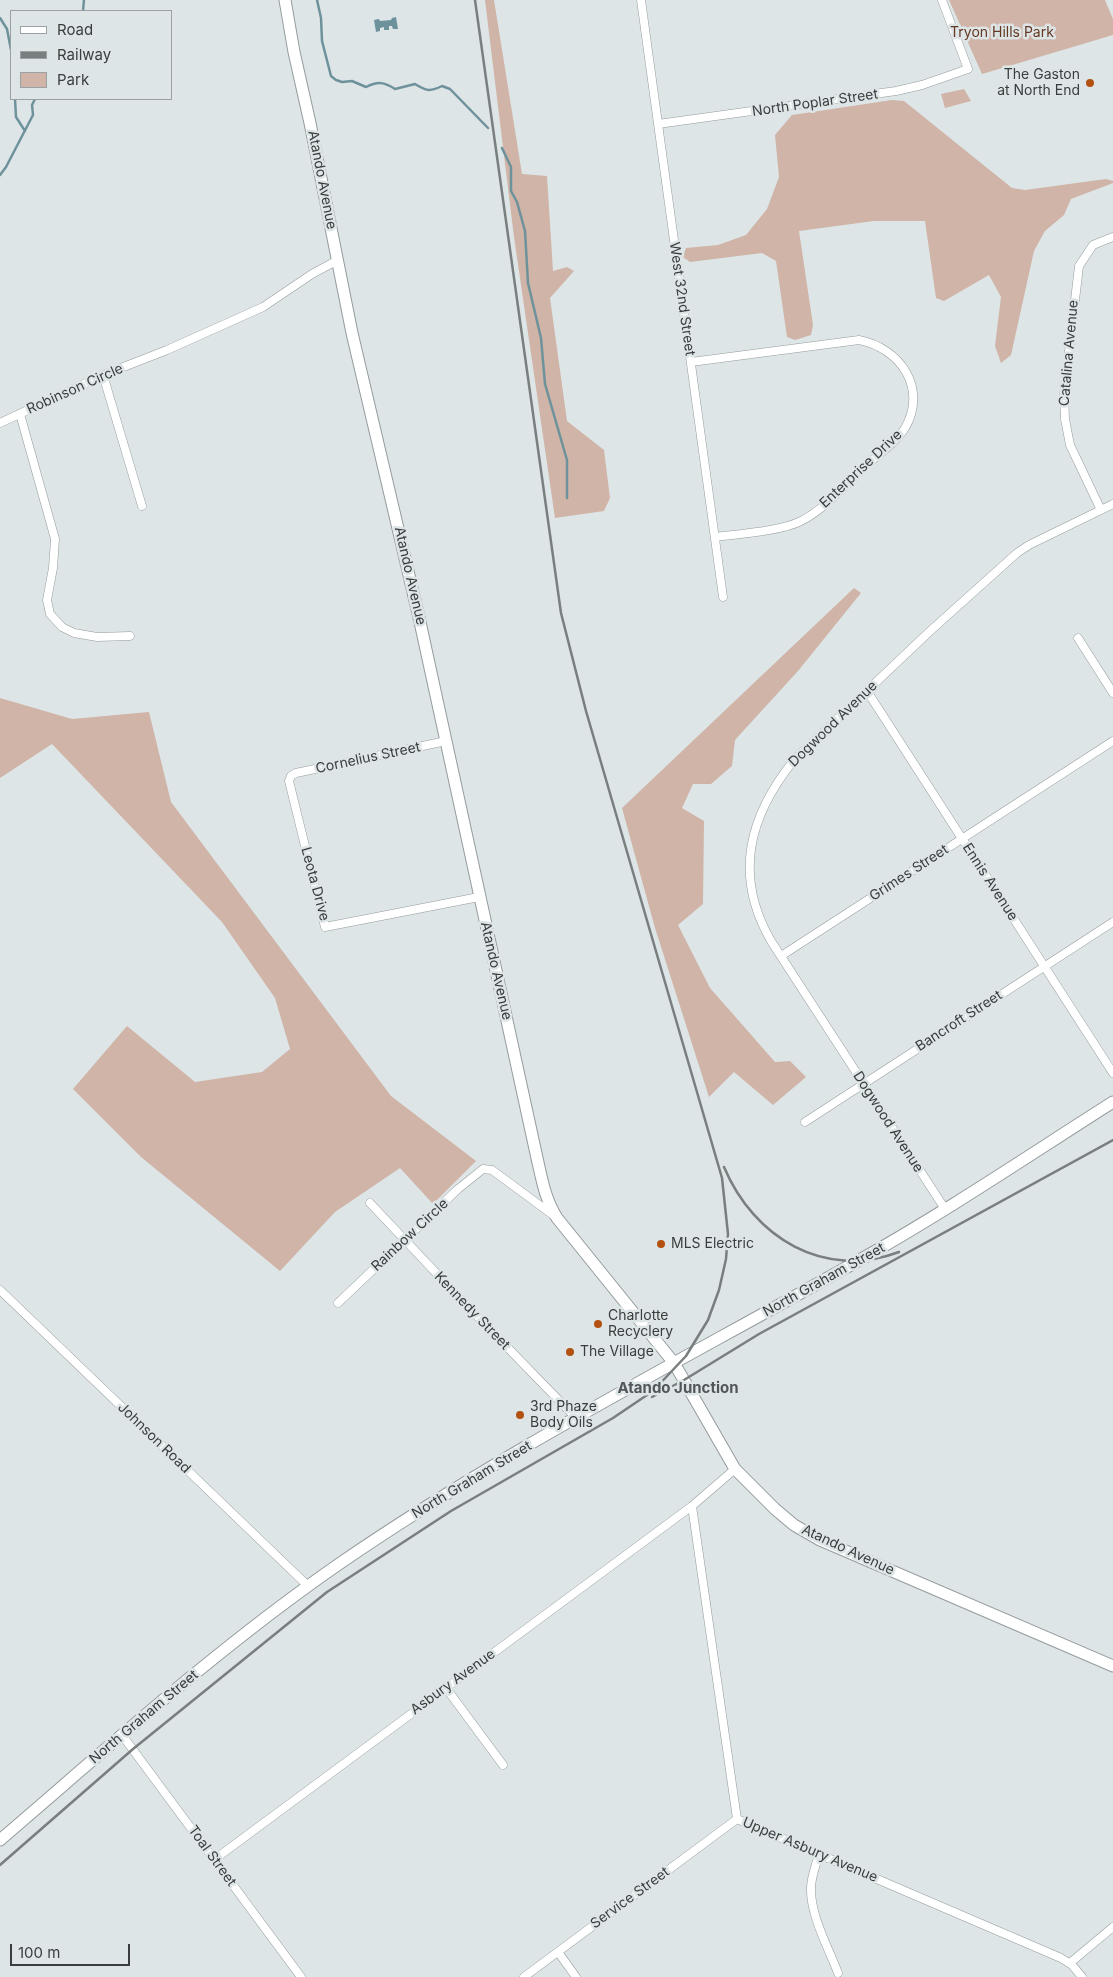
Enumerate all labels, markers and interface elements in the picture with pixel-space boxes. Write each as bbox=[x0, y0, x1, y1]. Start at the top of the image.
legend bbox=[10, 10, 172, 100]
text: Road bbox=[57, 20, 93, 39]
park label: Tryon Hills Park bbox=[950, 25, 1054, 41]
text: Railway bbox=[57, 45, 111, 64]
place label: The Gaston at North End bbox=[997, 67, 1080, 100]
text: Park bbox=[57, 70, 89, 89]
marker: The Gaston at North End bbox=[1084, 77, 1096, 89]
street label: North Poplar Street bbox=[751, 86, 879, 120]
street label: Atando Avenue bbox=[304, 129, 340, 231]
street label: West 32nd Street bbox=[666, 241, 698, 357]
street label: Catalina Avenue bbox=[1056, 299, 1082, 407]
street label: Robinson Circle bbox=[24, 360, 126, 418]
street label: Enterprise Drive bbox=[816, 427, 906, 511]
street label: Atando Avenue bbox=[391, 525, 429, 627]
street label: Dogwood Avenue bbox=[785, 677, 881, 771]
street label: Cornelius Street bbox=[314, 739, 422, 777]
street label: Ennis Avenue bbox=[959, 840, 1021, 924]
street label: Grimes Street bbox=[866, 841, 952, 905]
street label: Leota Drive bbox=[297, 845, 333, 923]
street label: Atando Avenue bbox=[477, 920, 515, 1022]
street label: Bancroft Street bbox=[913, 987, 1005, 1055]
street label: Dogwood Avenue bbox=[849, 1068, 927, 1176]
street label: Rainbow Circle bbox=[368, 1195, 452, 1275]
place label: MLS Electric bbox=[671, 1236, 754, 1252]
marker: MLS Electric bbox=[655, 1238, 667, 1250]
street label: North Graham Street bbox=[760, 1240, 888, 1320]
street label: Kennedy Street bbox=[431, 1269, 513, 1353]
place label: Charlotte Recyclery bbox=[608, 1308, 673, 1340]
marker: Charlotte Recyclery bbox=[592, 1318, 604, 1330]
place label: The Village bbox=[580, 1344, 654, 1360]
marker: The Village bbox=[564, 1346, 576, 1358]
district label: Atando Junction bbox=[618, 1379, 738, 1397]
street label: Johnson Road bbox=[114, 1399, 194, 1477]
place label: 3rd Phaze Body Oils bbox=[530, 1399, 597, 1431]
marker: 3rd Phaze Body Oils bbox=[514, 1409, 526, 1421]
street label: North Graham Street bbox=[409, 1438, 535, 1522]
street label: Atando Avenue bbox=[799, 1521, 897, 1579]
street label: Asbury Avenue bbox=[407, 1646, 499, 1718]
street label: North Graham Street bbox=[86, 1667, 202, 1767]
street label: Upper Asbury Avenue bbox=[740, 1814, 880, 1886]
street label: Toal Street bbox=[184, 1822, 240, 1890]
street label: Service Street bbox=[587, 1864, 673, 1932]
scale bar bbox=[12, 1934, 132, 1966]
text: 100 m bbox=[18, 1943, 60, 1962]

